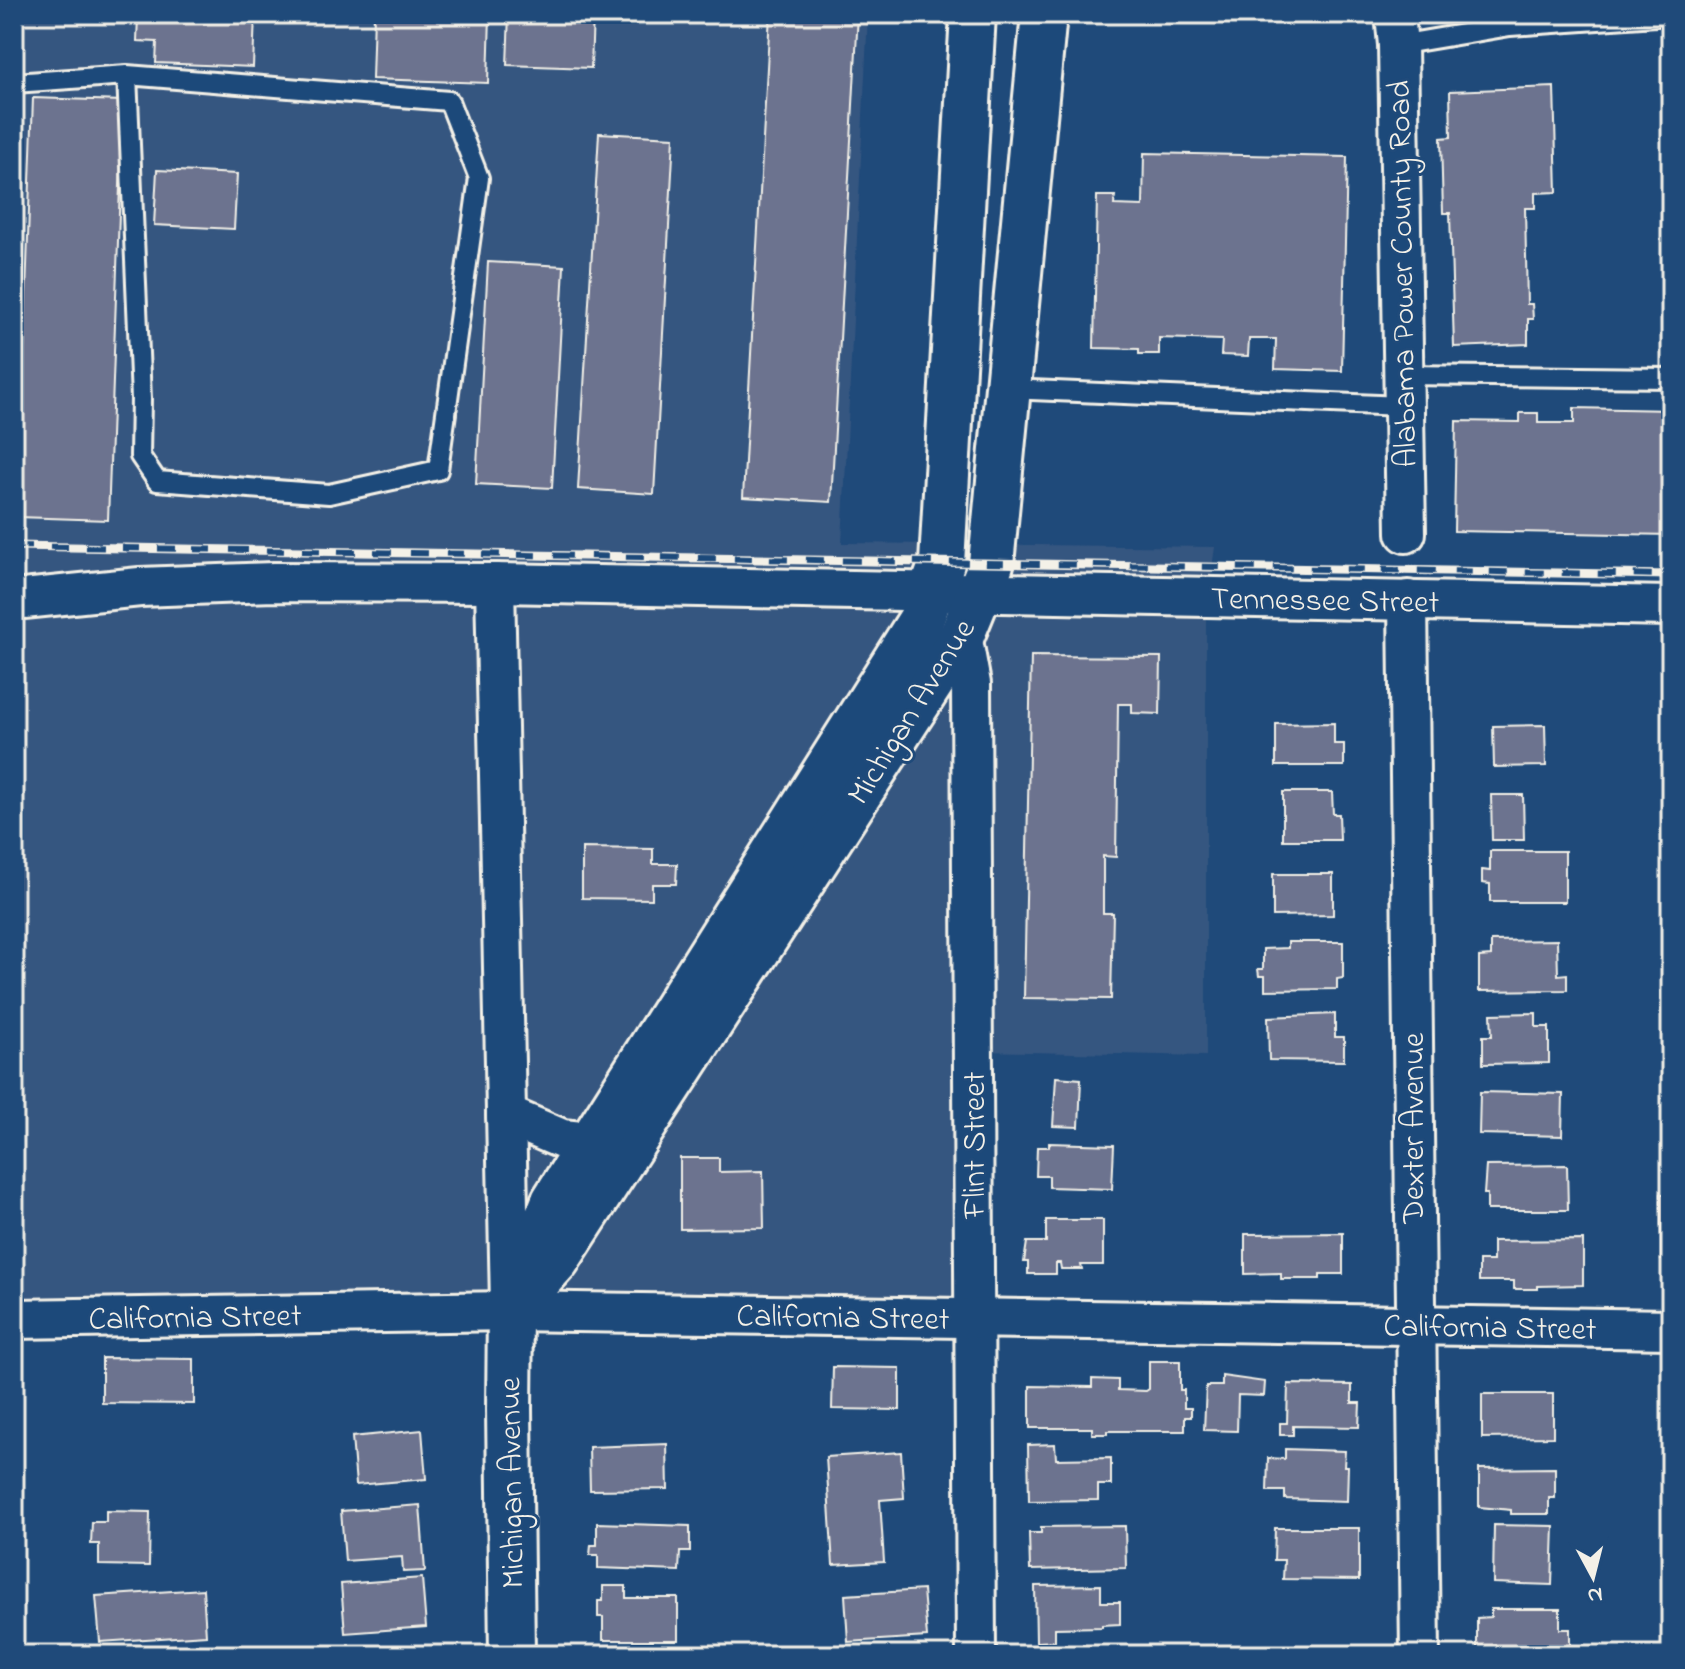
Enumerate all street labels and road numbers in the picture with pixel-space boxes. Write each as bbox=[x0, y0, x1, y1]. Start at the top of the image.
street label: Alabama Power County Road bbox=[1378, 80, 1431, 468]
street label: Tennessee Street bbox=[1210, 577, 1440, 628]
street label: Michigan Avenue bbox=[837, 610, 989, 815]
street label: Dexter Avenue bbox=[1392, 1032, 1439, 1224]
street label: Flint Street bbox=[953, 1071, 1000, 1220]
street label: California Street bbox=[88, 1294, 302, 1345]
street label: California Street bbox=[736, 1294, 950, 1345]
street label: California Street bbox=[1383, 1304, 1597, 1355]
street label: Michigan Avenue bbox=[488, 1376, 539, 1589]

